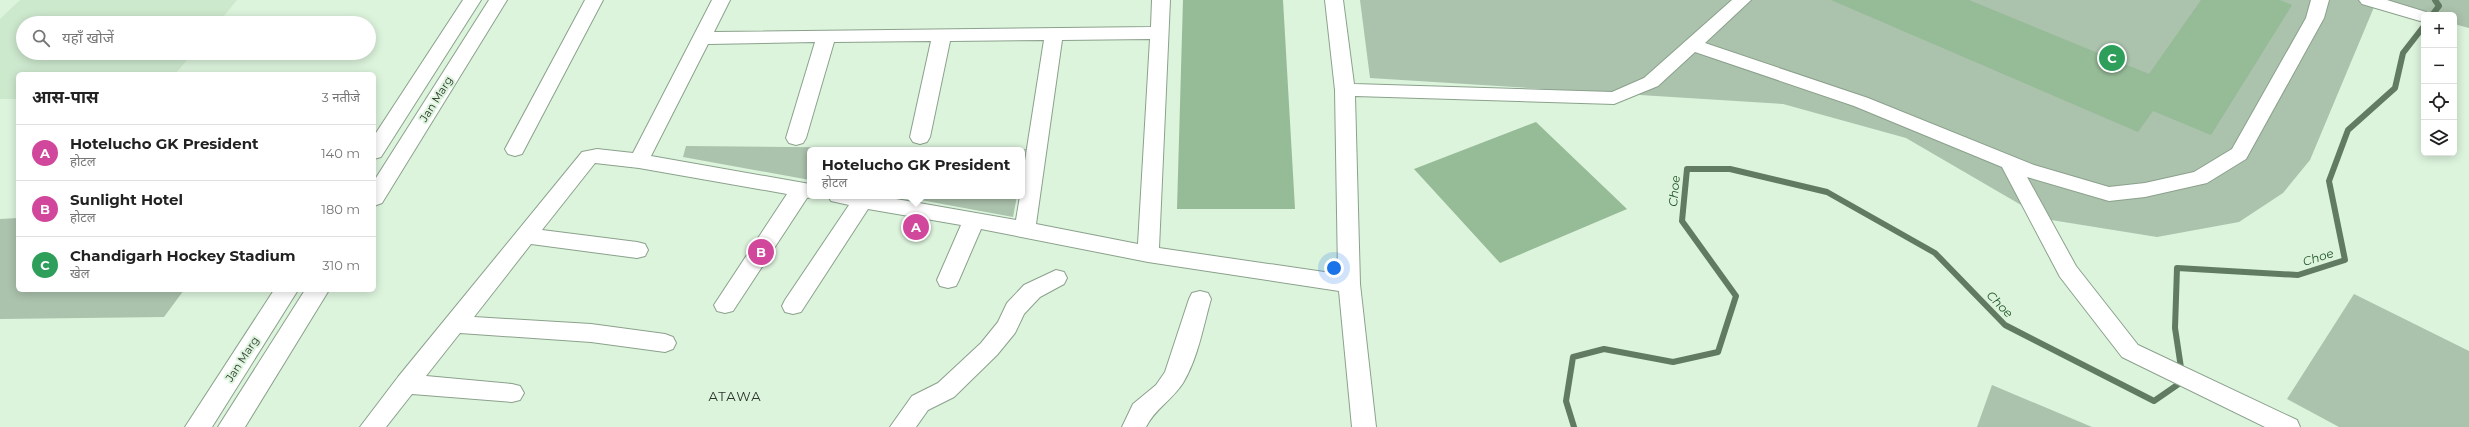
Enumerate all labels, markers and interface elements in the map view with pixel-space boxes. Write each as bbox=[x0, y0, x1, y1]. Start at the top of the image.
map controls bbox=[2421, 12, 2457, 156]
button: + bbox=[2421, 12, 2457, 48]
search box bbox=[16, 16, 376, 60]
icon: search bbox=[30, 27, 52, 49]
text: यहाँ खोजें bbox=[62, 28, 114, 47]
pin: C bbox=[2099, 43, 2125, 73]
button: − bbox=[2421, 48, 2457, 84]
street label: Jan Marg bbox=[416, 74, 455, 125]
button: locate bbox=[2421, 84, 2457, 120]
text: आस-पास bbox=[32, 87, 99, 107]
text: 3 नतीजे bbox=[322, 89, 360, 105]
button: layers bbox=[2421, 120, 2457, 156]
text: Hotelucho GK President bbox=[70, 134, 259, 153]
text: A bbox=[40, 145, 50, 161]
text: 140 m bbox=[321, 145, 360, 161]
popup bbox=[807, 147, 1025, 199]
text: होटल bbox=[70, 153, 96, 169]
text: Hotelucho GK President bbox=[822, 155, 1010, 174]
text: होटल bbox=[822, 174, 847, 190]
water label: Choe bbox=[1665, 175, 1683, 207]
text: Sunlight Hotel bbox=[70, 190, 183, 209]
text: B bbox=[40, 201, 50, 217]
text: 180 m bbox=[321, 201, 360, 217]
text: होटल bbox=[70, 209, 96, 225]
pin: A bbox=[903, 212, 929, 242]
pin: B bbox=[748, 237, 774, 267]
water label: Choe bbox=[2301, 245, 2335, 269]
text: Chandigarh Hockey Stadium bbox=[70, 246, 296, 265]
text: C bbox=[40, 257, 50, 273]
text: 310 m bbox=[322, 257, 360, 273]
your location bbox=[1324, 258, 1344, 278]
text: खेल bbox=[70, 265, 89, 281]
water label: Choe bbox=[1984, 288, 2016, 320]
street label: Jan Marg bbox=[222, 334, 262, 385]
district label: ATAWA bbox=[708, 388, 762, 404]

